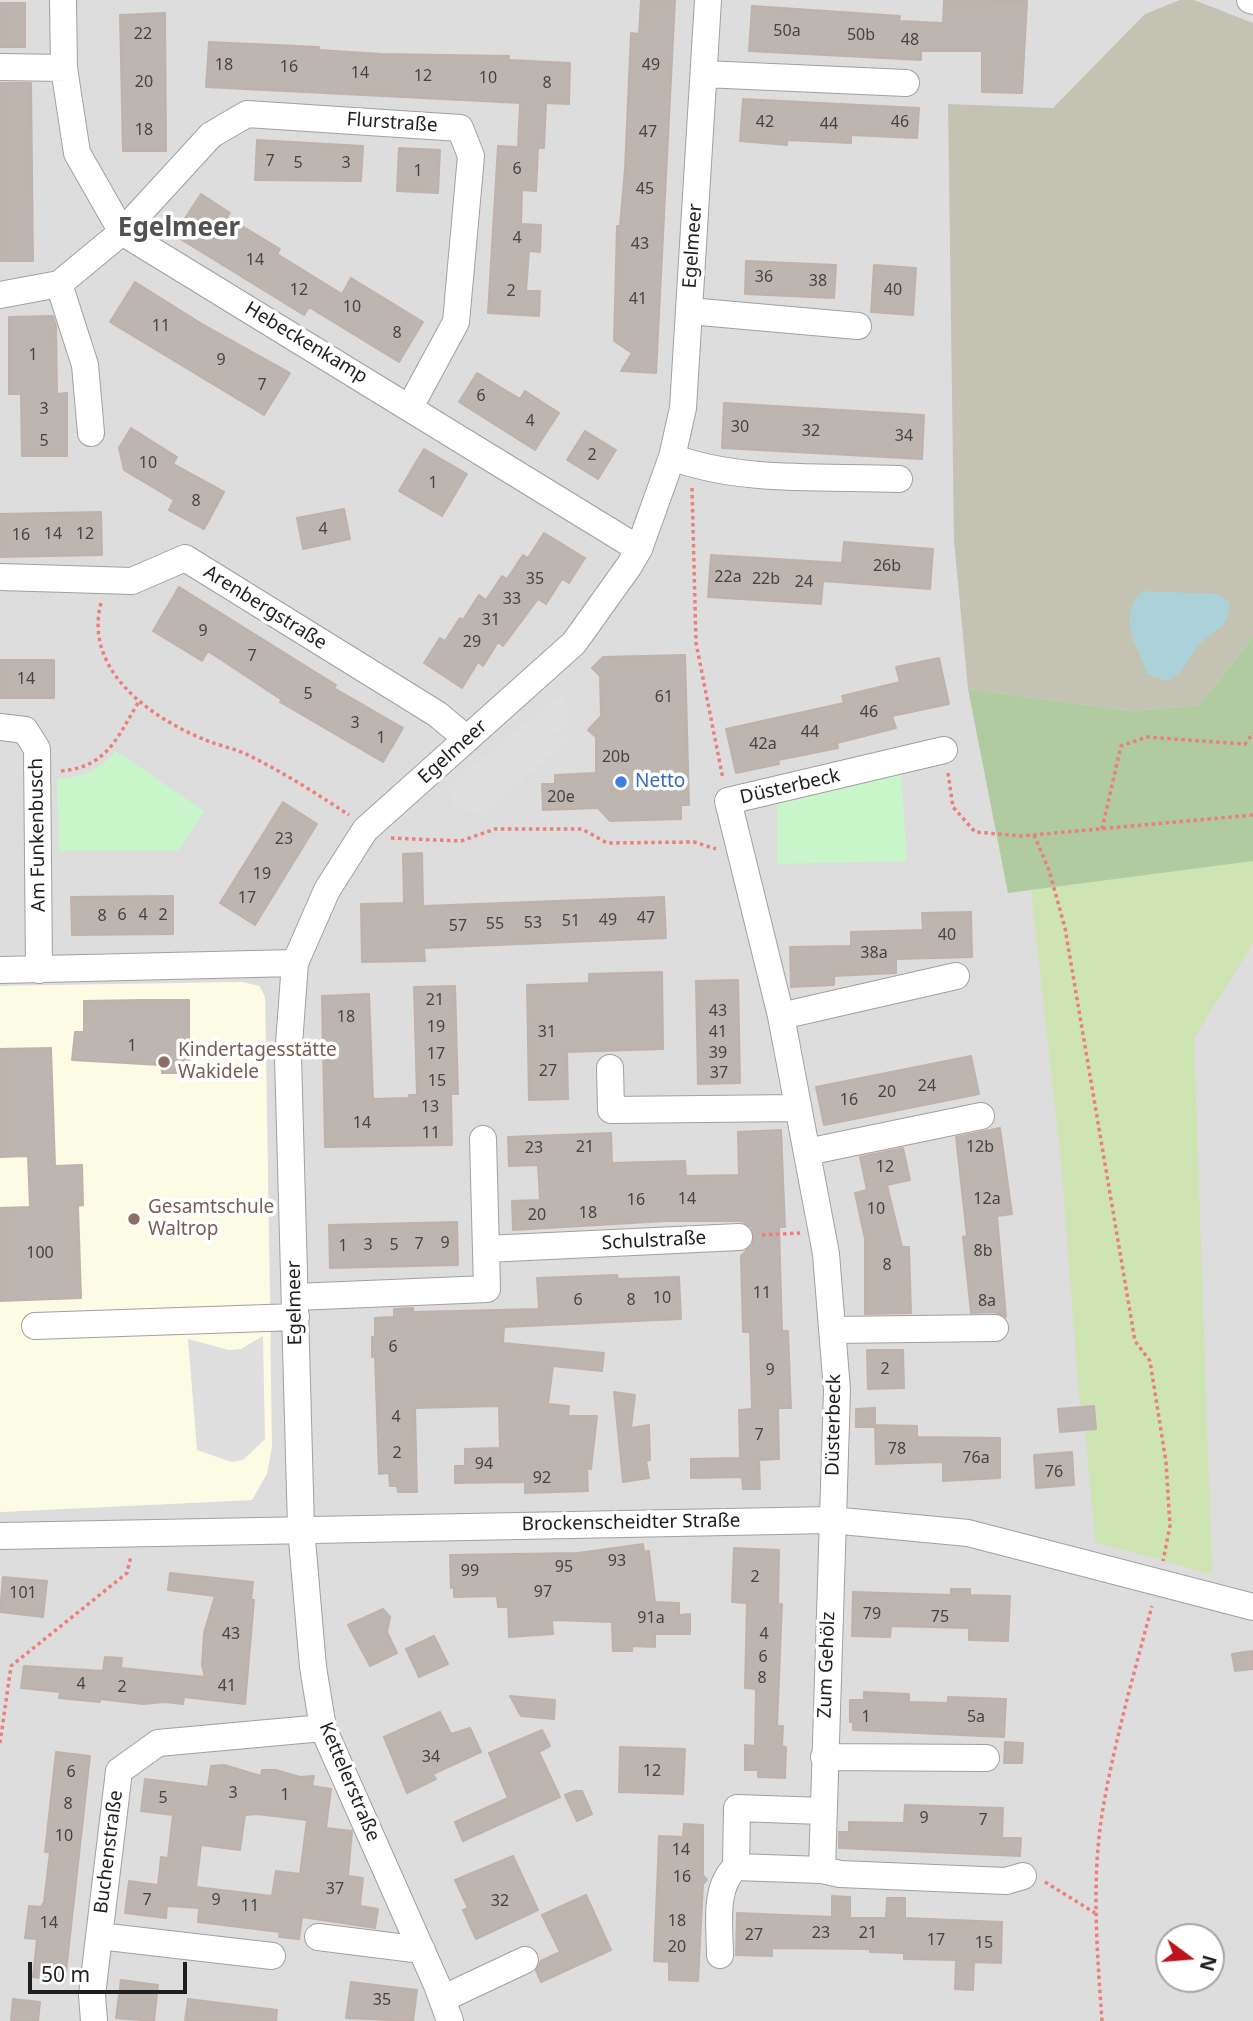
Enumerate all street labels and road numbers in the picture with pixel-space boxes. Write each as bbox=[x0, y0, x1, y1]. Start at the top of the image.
street label: Flurstraße bbox=[346, 108, 438, 138]
street label: Egelmeer bbox=[679, 203, 707, 289]
street label: Hebeckenkamp bbox=[240, 297, 372, 389]
street label: Arenbergstraße bbox=[199, 561, 331, 655]
street label: Egelmeer bbox=[414, 715, 492, 789]
street label: Am Funkenbusch bbox=[25, 758, 51, 912]
street label: Düsterbeck bbox=[738, 764, 842, 810]
street label: Schulstraße bbox=[601, 1227, 707, 1255]
street label: Egelmeer bbox=[283, 1260, 307, 1346]
street label: Düsterbeck bbox=[822, 1374, 846, 1476]
street label: Brockenscheidter Straße bbox=[521, 1510, 741, 1536]
street label: Zum Gehölz bbox=[814, 1611, 840, 1719]
street label: Kettelerstraße bbox=[314, 1719, 384, 1845]
street label: Buchenstraße bbox=[90, 1789, 128, 1915]

